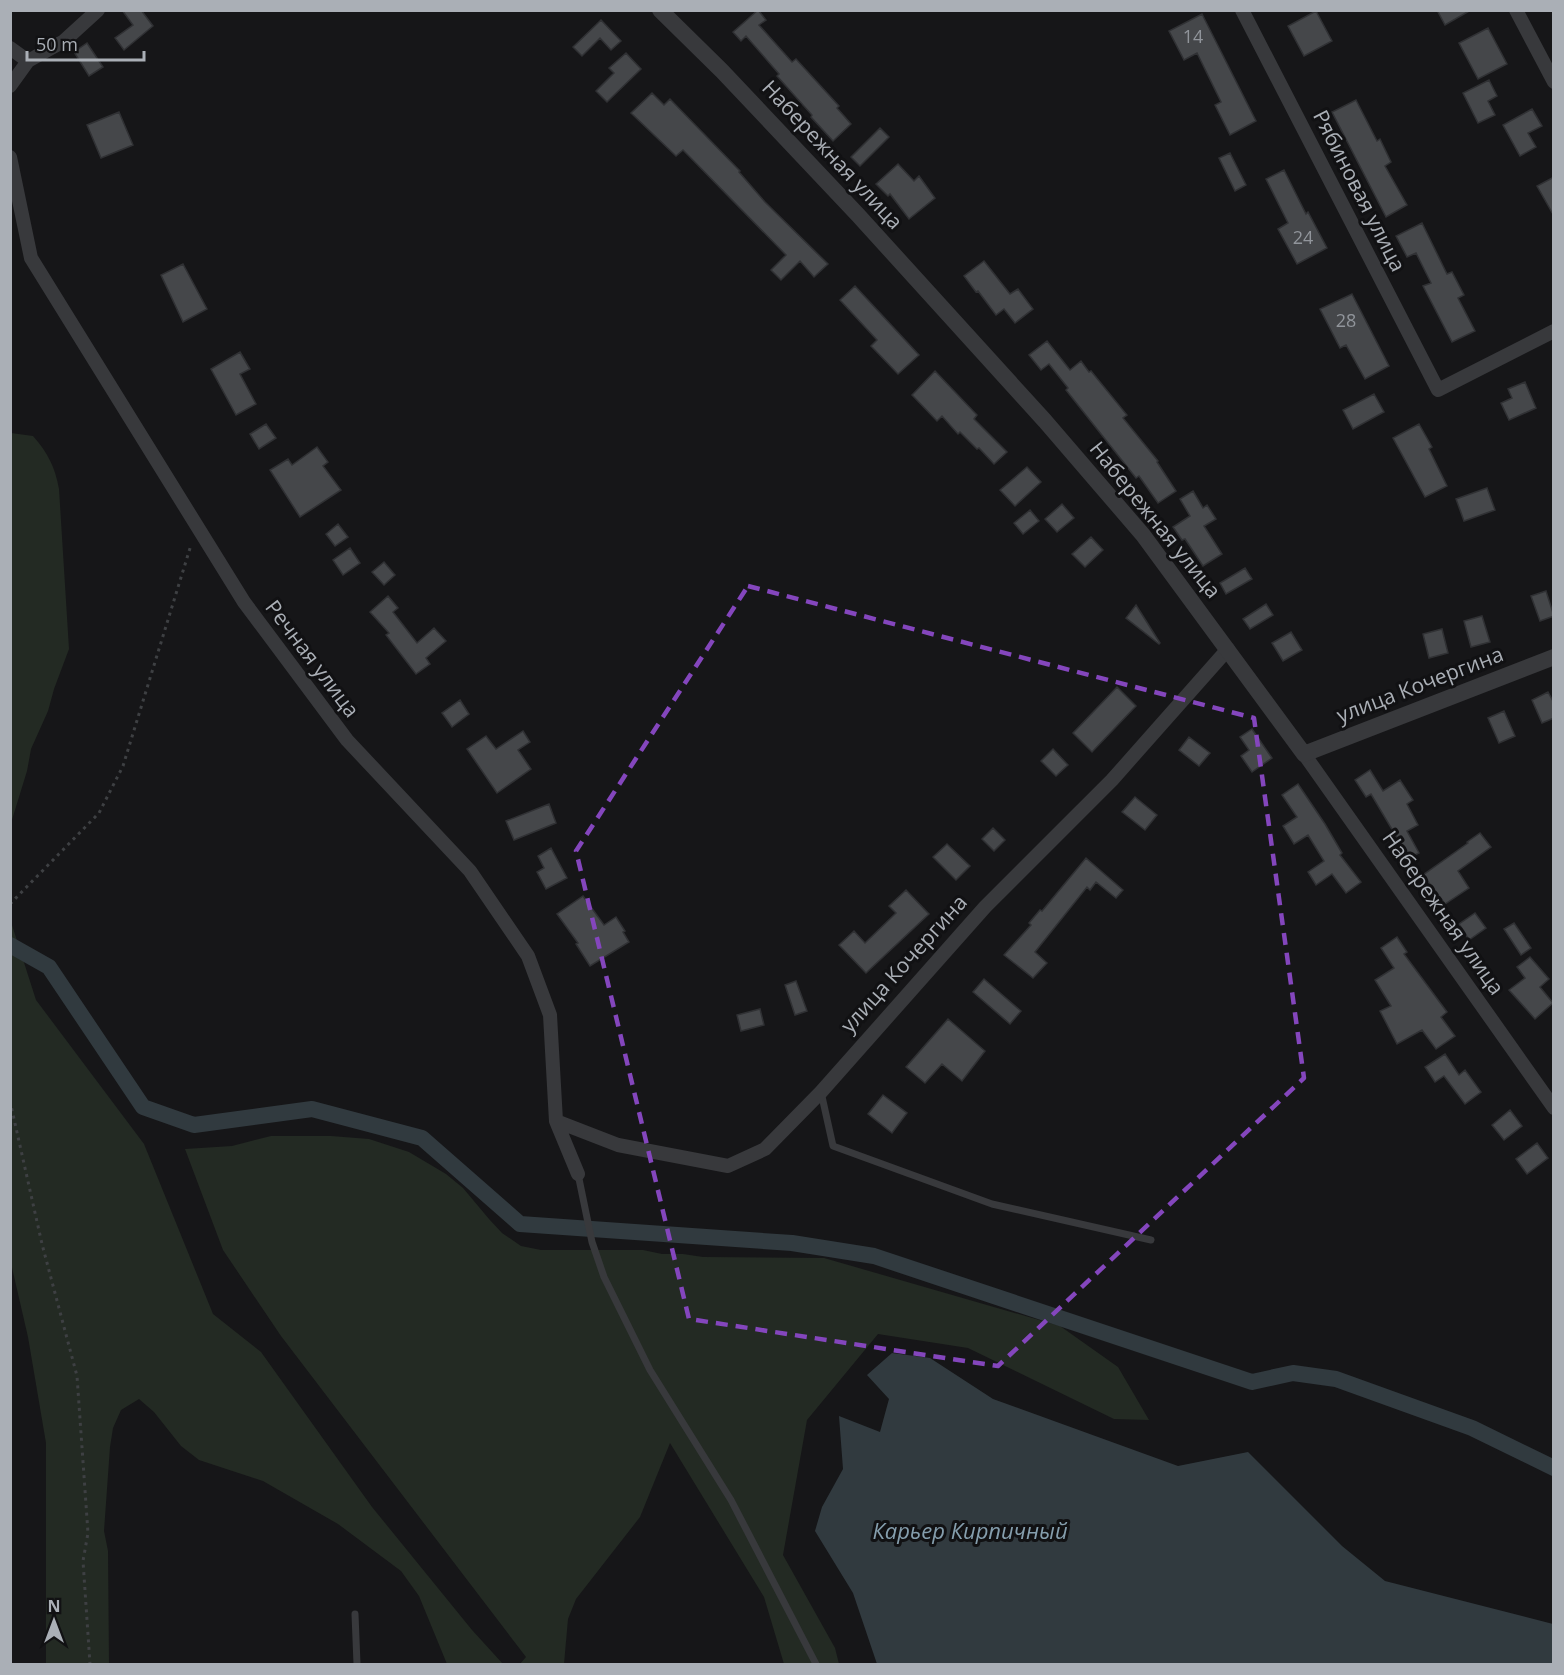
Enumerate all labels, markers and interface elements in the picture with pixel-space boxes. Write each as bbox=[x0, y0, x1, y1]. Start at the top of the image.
scale bar bbox=[27, 24, 144, 62]
house number: 14 bbox=[1183, 24, 1203, 48]
text: 50 m bbox=[36, 32, 78, 56]
street label: Набережная улица bbox=[756, 74, 909, 235]
street label: Рябиновая улица bbox=[1307, 105, 1413, 276]
house number: 24 bbox=[1293, 225, 1313, 249]
house number: 28 bbox=[1336, 308, 1356, 332]
street label: Набережная улица bbox=[1084, 435, 1228, 604]
street label: Речная улица bbox=[260, 594, 366, 723]
street label: улица Кочергина bbox=[1332, 639, 1507, 729]
street label: Набережная улица bbox=[1377, 825, 1511, 1000]
street label: улица Кочергина bbox=[834, 888, 973, 1038]
water label: Карьер Кирпичный bbox=[872, 1515, 1068, 1545]
north arrow bbox=[24, 1591, 84, 1651]
text: N bbox=[47, 1595, 61, 1617]

